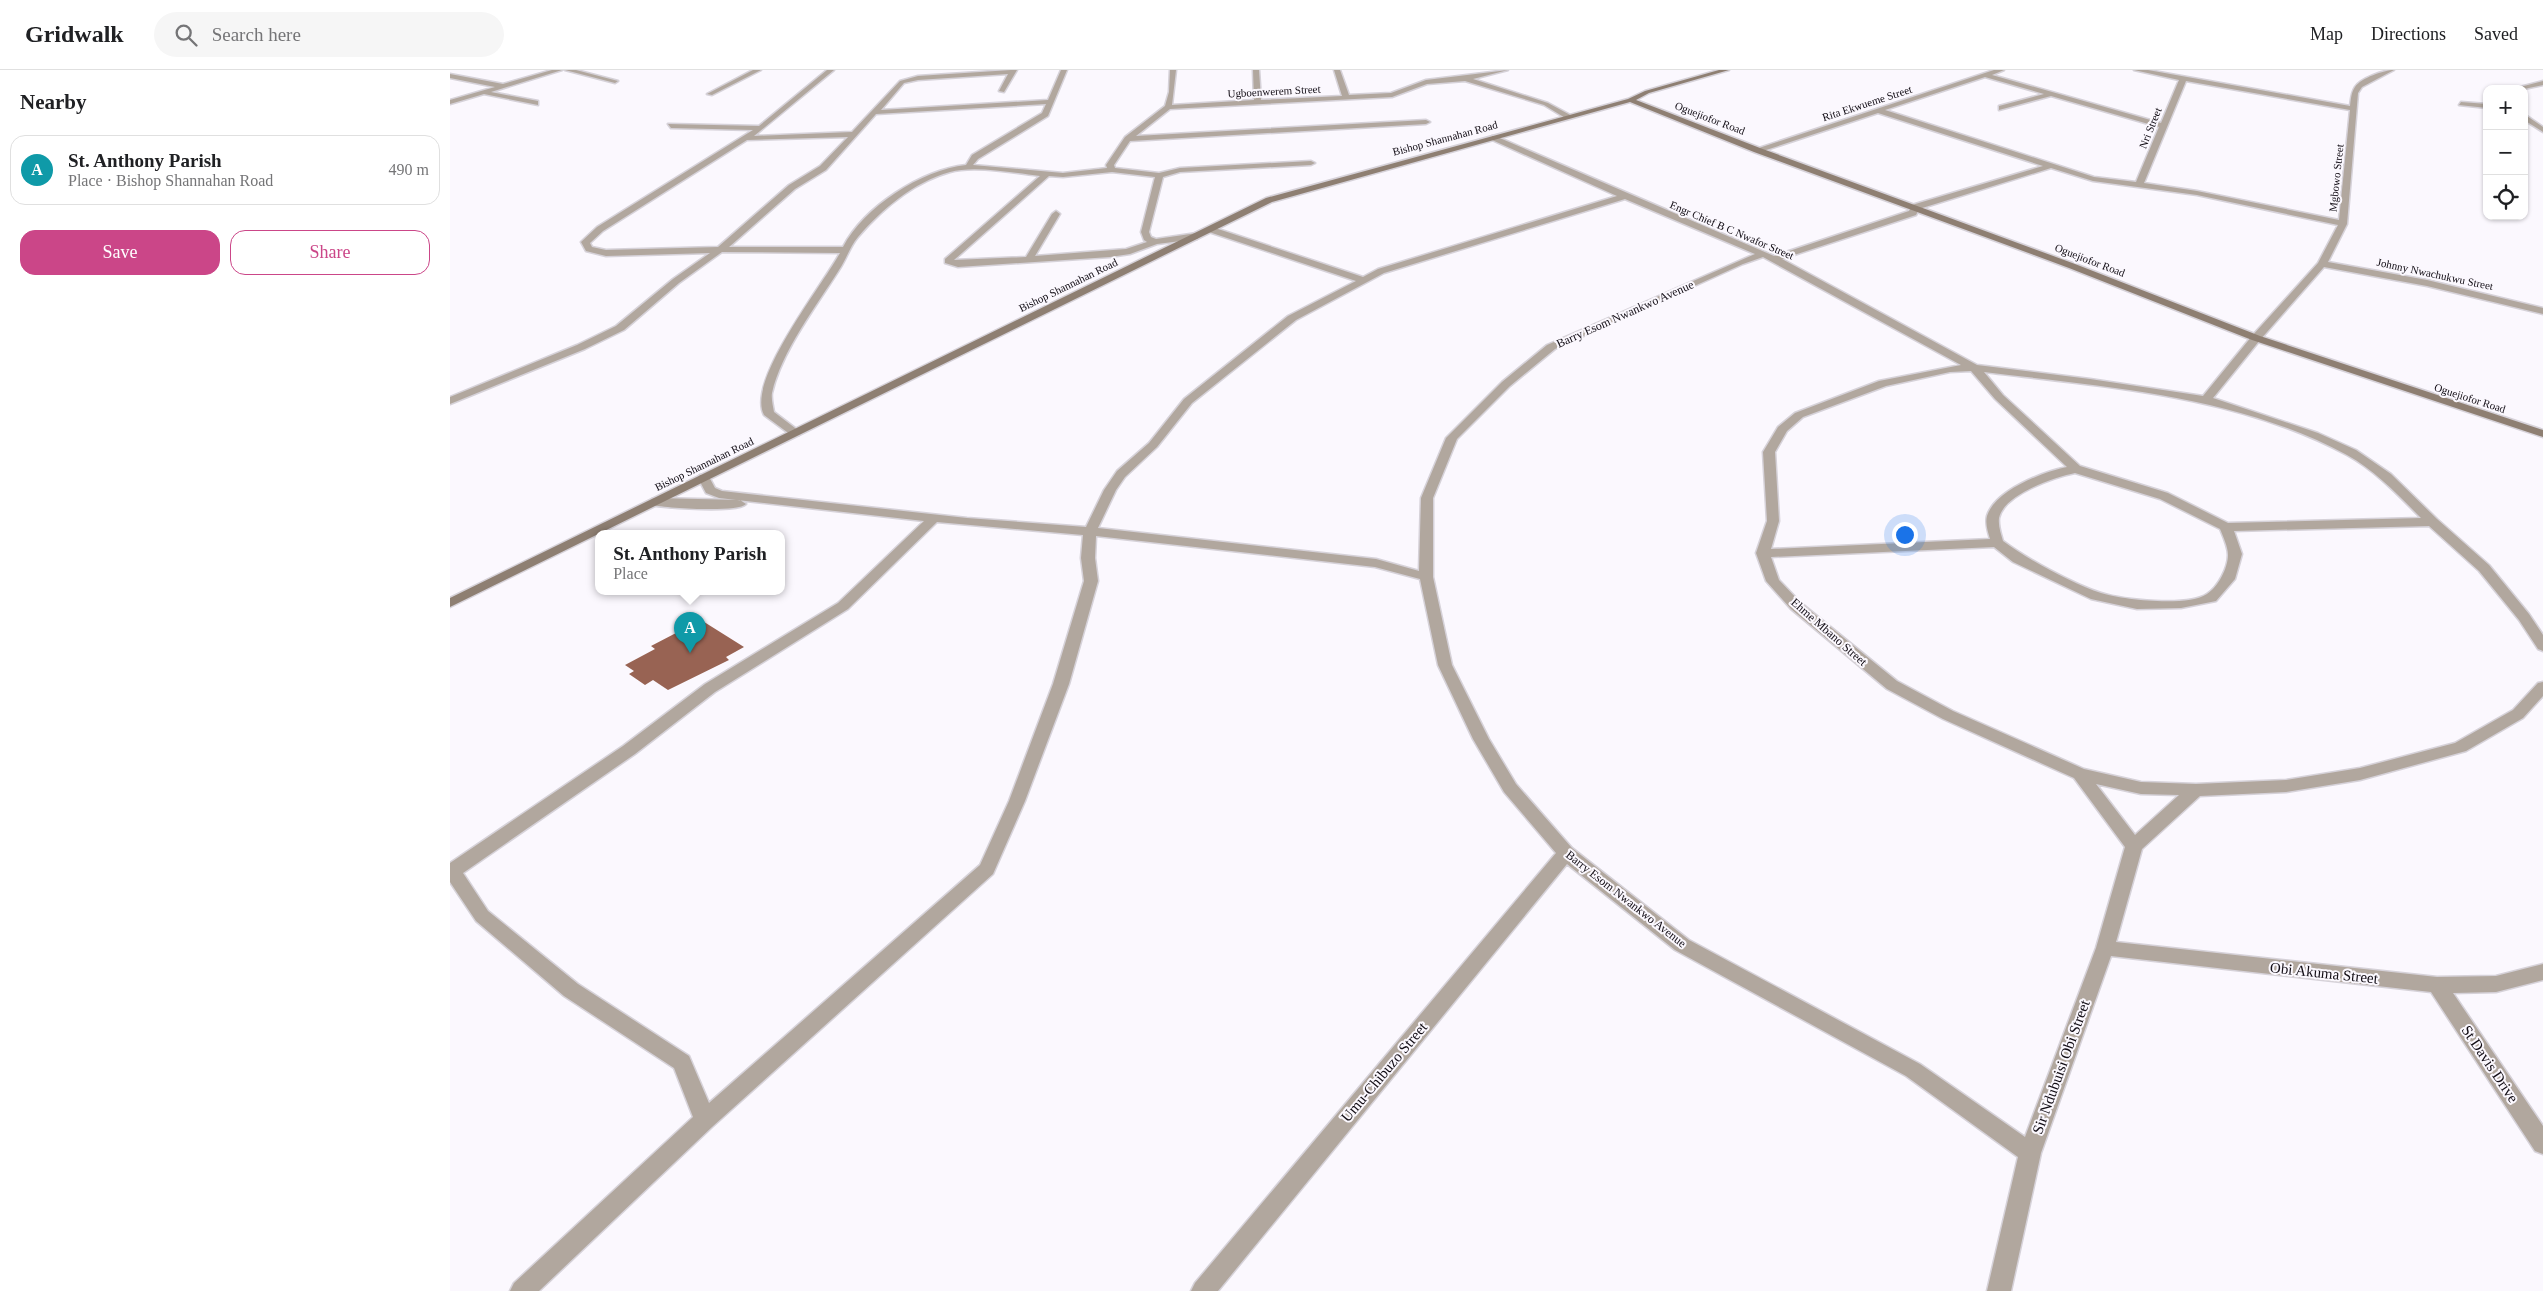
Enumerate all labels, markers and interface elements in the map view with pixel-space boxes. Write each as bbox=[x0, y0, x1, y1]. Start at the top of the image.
search box bbox=[154, 12, 504, 57]
text: Gridwalk bbox=[25, 21, 124, 47]
icon: search bbox=[172, 21, 200, 49]
text: Search here bbox=[212, 24, 301, 45]
text: Map bbox=[2310, 24, 2343, 44]
text: Directions bbox=[2371, 24, 2446, 44]
text: Saved bbox=[2474, 24, 2518, 44]
street label: Ugboenwerem Street bbox=[1227, 83, 1321, 99]
street label: Rita Ekwueme Street bbox=[1821, 83, 1913, 123]
map controls bbox=[2483, 85, 2528, 220]
button: + bbox=[2483, 85, 2528, 130]
text: Nearby bbox=[20, 90, 87, 114]
street label: Oguejiofor Road bbox=[1673, 99, 1747, 137]
street label: Nri Street bbox=[2136, 106, 2164, 150]
street label: Bishop Shannahan Road bbox=[1391, 118, 1499, 158]
button: − bbox=[2483, 130, 2528, 175]
street label: Mgbowo Street bbox=[2326, 143, 2346, 213]
text: St. Anthony Parish bbox=[68, 150, 222, 171]
text: A bbox=[31, 161, 43, 178]
text: 490 m bbox=[389, 161, 429, 178]
text: Place · Bishop Shannahan Road bbox=[68, 172, 273, 189]
button: locate bbox=[2483, 175, 2528, 220]
street label: Engr Chief B C Nwafor Street bbox=[1668, 198, 1796, 262]
button: Save bbox=[20, 230, 220, 275]
button: Share bbox=[230, 230, 430, 275]
street label: Oguejiofor Road bbox=[2053, 241, 2127, 279]
street label: Bishop Shannahan Road bbox=[1017, 256, 1120, 314]
street label: Johnny Nwachukwu Street bbox=[2376, 256, 2494, 292]
street label: Barry Esom Nwankwo Avenue bbox=[1554, 277, 1696, 351]
street label: Oguejiofor Road bbox=[2433, 381, 2508, 415]
street label: Bishop Shannahan Road bbox=[653, 435, 756, 493]
your location bbox=[1892, 522, 1918, 548]
popup bbox=[595, 530, 785, 595]
text: St. Anthony Parish bbox=[613, 543, 767, 564]
text: Place bbox=[613, 565, 648, 582]
street label: Ehme Mbano Street bbox=[1788, 595, 1870, 669]
pin: A bbox=[674, 612, 706, 653]
street label: Barry Esom Nwankwo Avenue bbox=[1563, 848, 1689, 950]
street label: Obi Akuma Street bbox=[2269, 959, 2380, 987]
street label: Sir Ndubuisi Obi Street bbox=[2029, 997, 2093, 1136]
street label: Umu-Chibuzo Street bbox=[1338, 1019, 1431, 1125]
street label: St Davis Drive bbox=[2458, 1023, 2522, 1106]

